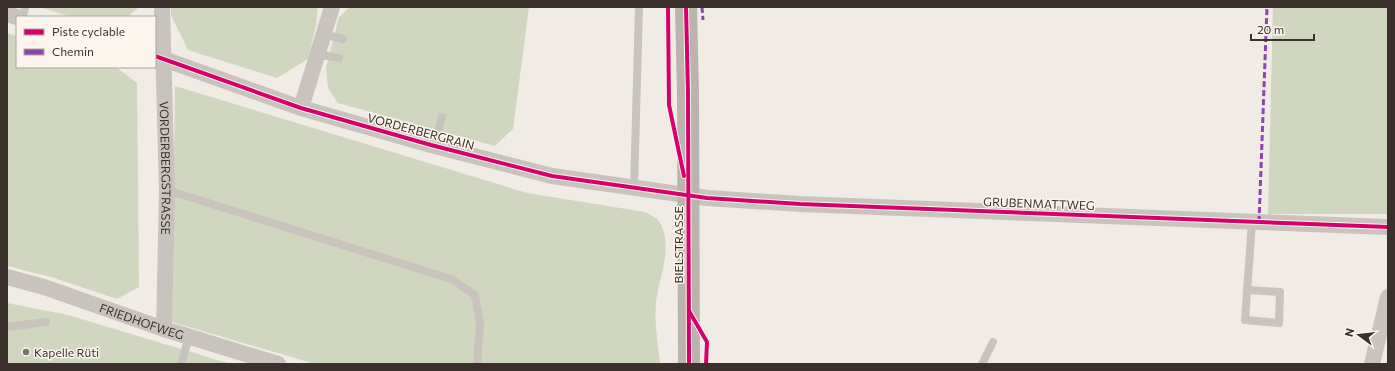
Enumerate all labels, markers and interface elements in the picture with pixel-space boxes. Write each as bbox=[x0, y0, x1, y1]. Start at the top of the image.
legend bbox=[16, 16, 156, 68]
scale bar bbox=[1251, 16, 1314, 42]
text: 20 m bbox=[1257, 22, 1284, 36]
text: Piste cyclable bbox=[52, 24, 125, 38]
text: Chemin bbox=[52, 44, 94, 58]
street label: VORDERBERGSTRASSE bbox=[158, 101, 174, 235]
street label: VORDERBERGRAIN bbox=[366, 110, 476, 152]
street label: GRUBENMATTWEG bbox=[983, 194, 1095, 212]
street label: BIELSTRASSE bbox=[671, 206, 685, 284]
street label: FRIEDHOFWEG bbox=[98, 300, 186, 342]
north arrow bbox=[1339, 315, 1379, 355]
text: N bbox=[1342, 327, 1356, 338]
place label: Kapelle Rüti bbox=[34, 345, 99, 359]
marker: Kapelle Rüti bbox=[21, 347, 31, 357]

